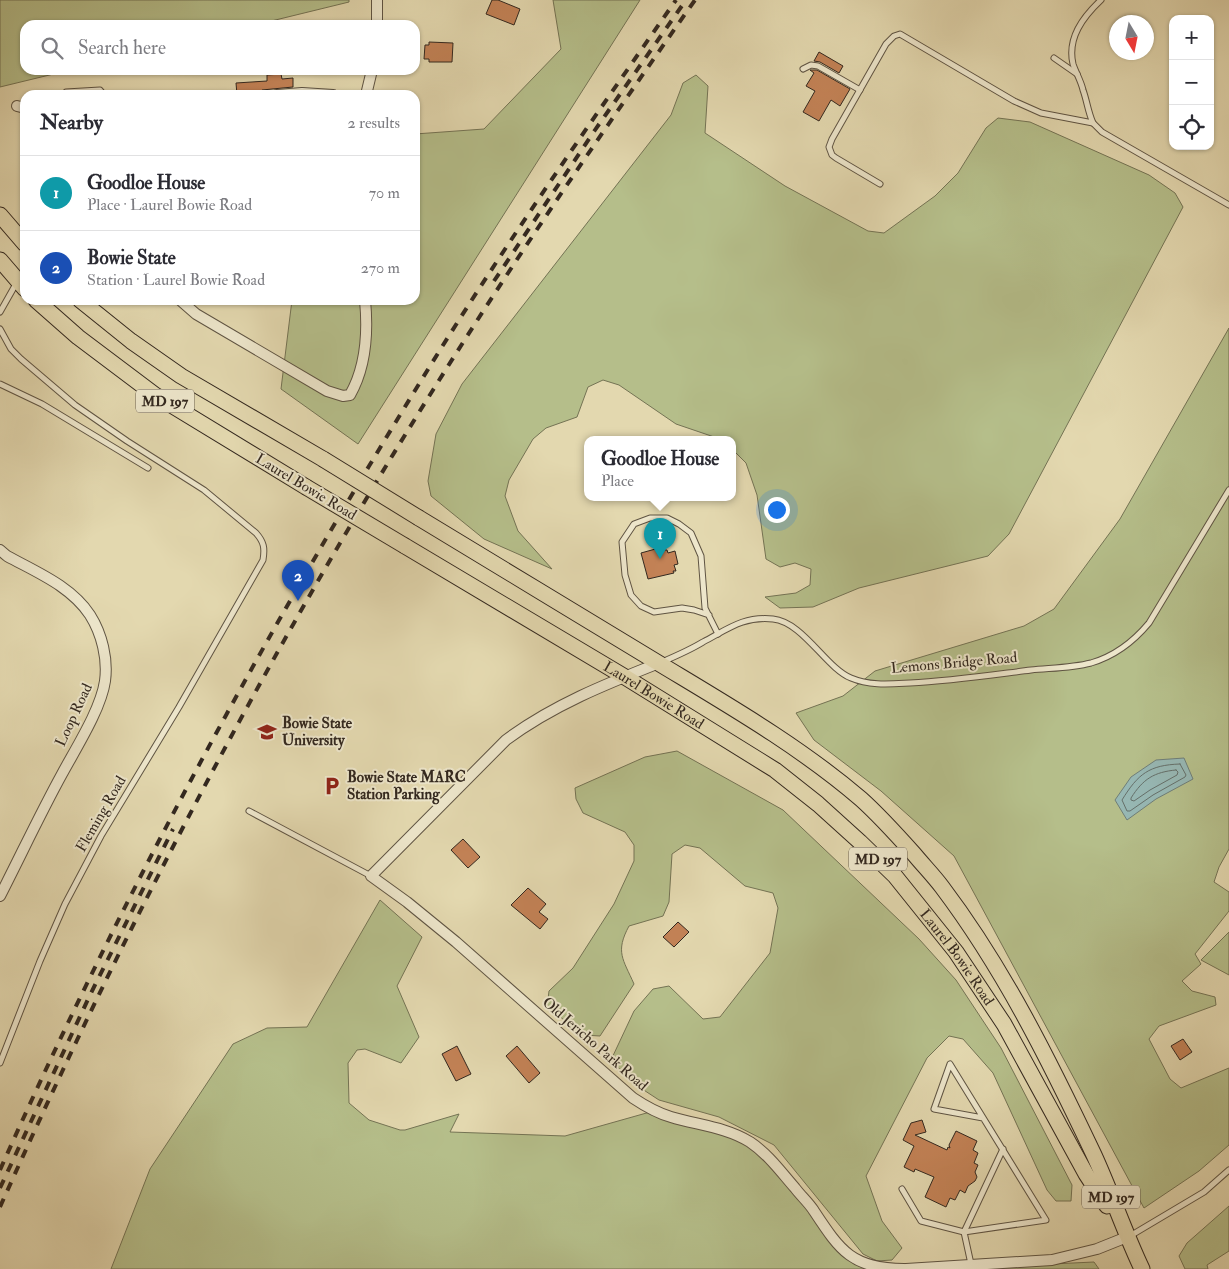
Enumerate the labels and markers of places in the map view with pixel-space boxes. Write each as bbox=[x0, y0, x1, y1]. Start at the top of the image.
pin: 1 bbox=[644, 518, 676, 559]
pin: 2 bbox=[282, 560, 314, 601]
place label: Bowie State University bbox=[282, 714, 353, 751]
school or university icon: Bowie State University bbox=[256, 721, 278, 743]
place label: Bowie State MARC Station Parking bbox=[347, 768, 466, 805]
parking icon: Bowie State MARC Station Parking bbox=[321, 775, 343, 797]

